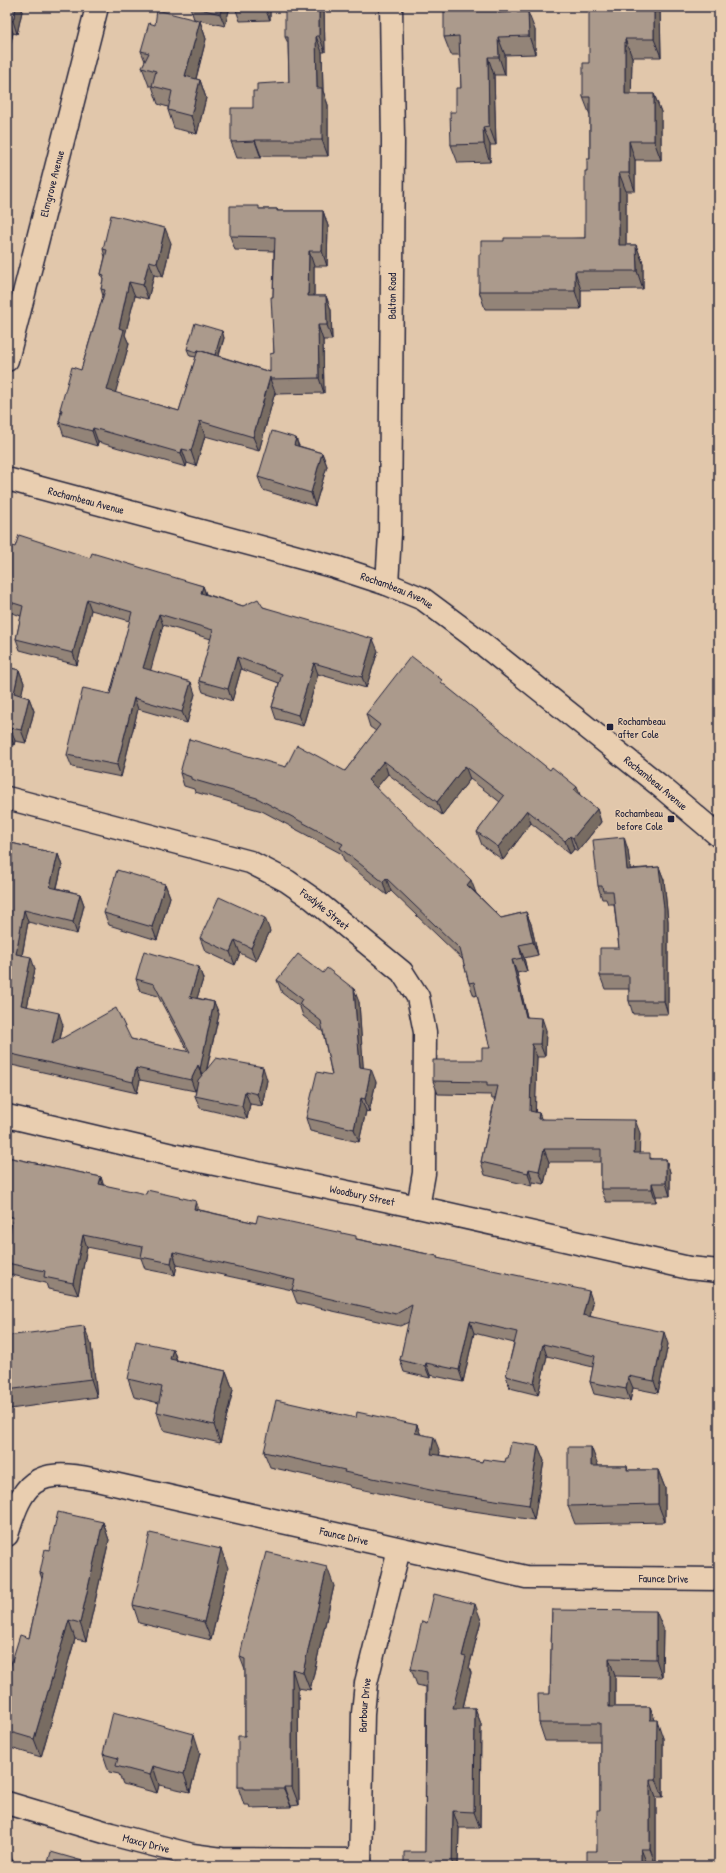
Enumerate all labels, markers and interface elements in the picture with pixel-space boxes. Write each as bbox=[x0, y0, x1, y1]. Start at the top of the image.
street label: Elmgrove Avenue bbox=[37, 148, 67, 218]
street label: Balton Road bbox=[385, 272, 399, 319]
street label: Rochambeau Avenue bbox=[47, 483, 126, 517]
street label: Rochambeau Avenue bbox=[359, 569, 437, 612]
place label: Rochambeau after Cole bbox=[618, 714, 666, 741]
marker: Rochambeau after Cole bbox=[605, 722, 615, 732]
street label: Rochambeau Avenue bbox=[621, 753, 691, 814]
place label: Rochambeau before Cole bbox=[615, 806, 664, 833]
marker: Rochambeau before Cole bbox=[666, 814, 676, 824]
street label: Fosdyke Street bbox=[297, 885, 352, 933]
street label: Woodbury Street bbox=[329, 1182, 396, 1209]
street label: Faunce Drive bbox=[317, 1523, 371, 1548]
street label: Faunce Drive bbox=[638, 1571, 689, 1586]
street label: Barbour Drive bbox=[356, 1676, 374, 1733]
street label: Maxcy Drive bbox=[121, 1830, 172, 1856]

